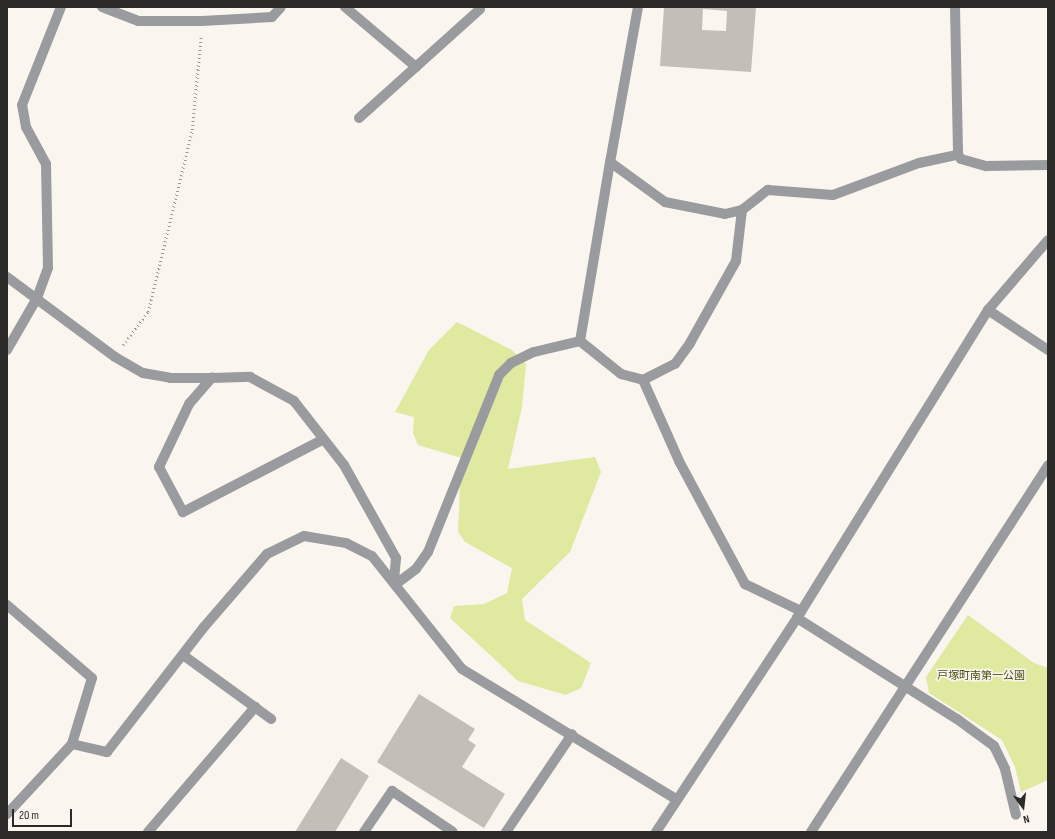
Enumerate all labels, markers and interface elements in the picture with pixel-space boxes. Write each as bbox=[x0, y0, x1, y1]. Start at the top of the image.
park label: 戸塚町南第一公園 bbox=[937, 669, 1025, 683]
north arrow bbox=[1003, 787, 1043, 827]
scale bar bbox=[14, 801, 74, 827]
text: 20 m bbox=[19, 808, 39, 823]
text: N bbox=[1022, 812, 1031, 826]

